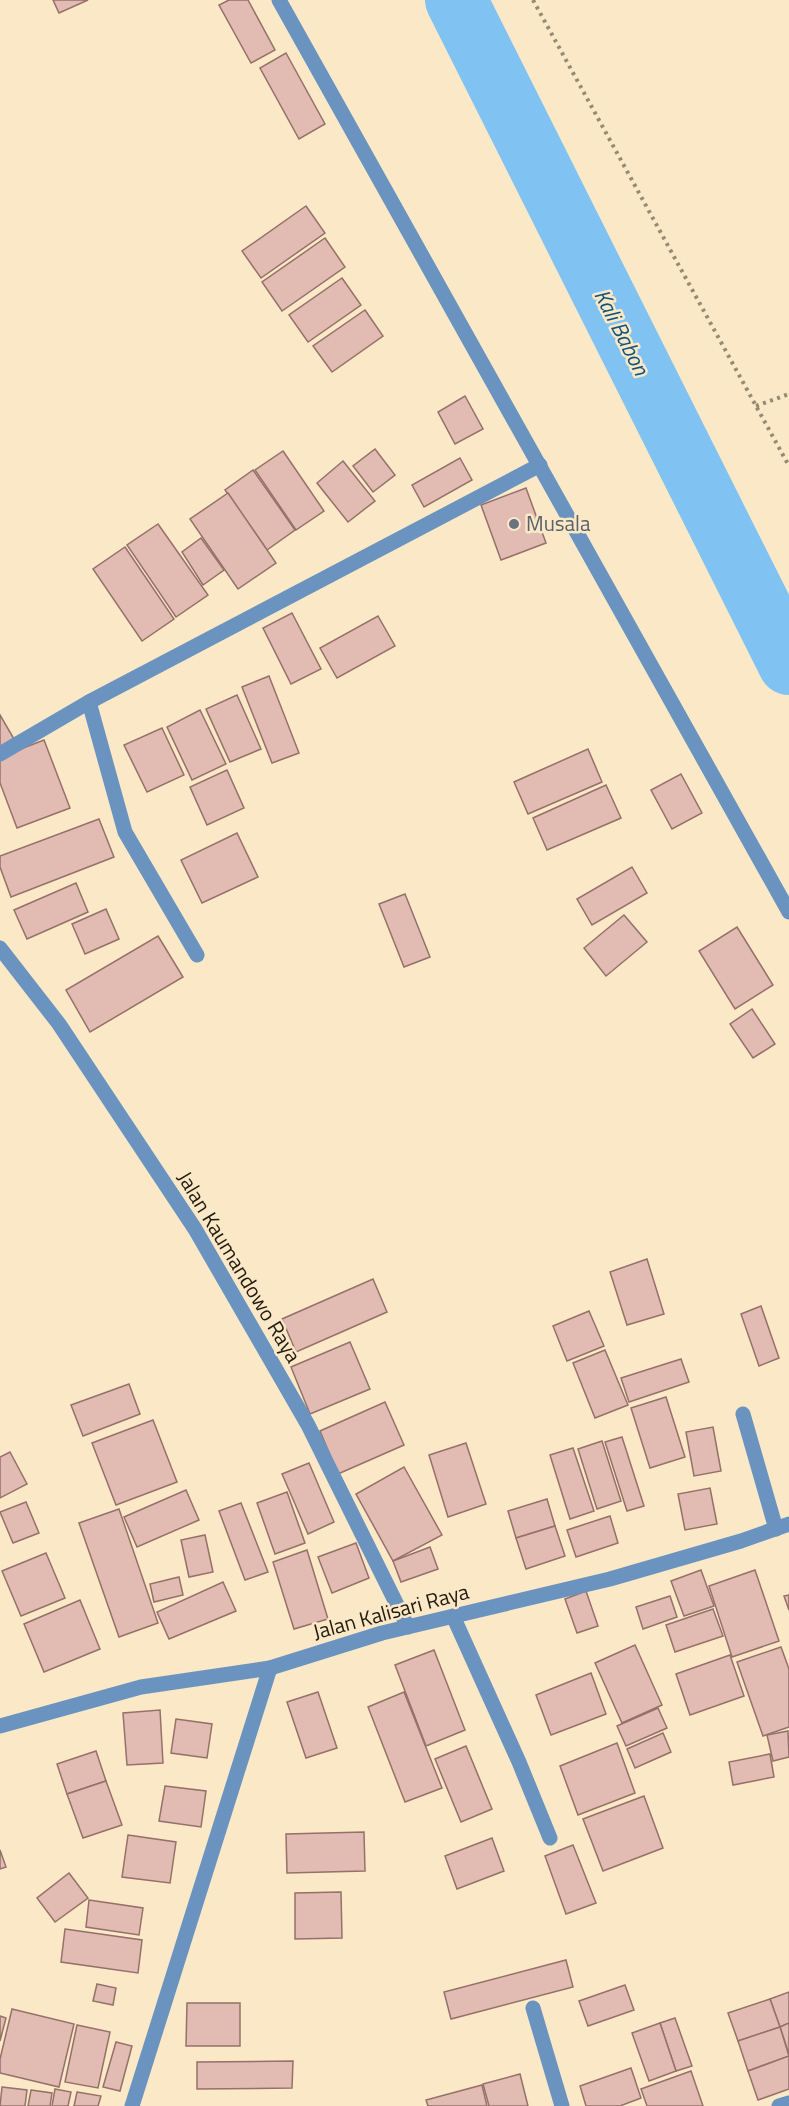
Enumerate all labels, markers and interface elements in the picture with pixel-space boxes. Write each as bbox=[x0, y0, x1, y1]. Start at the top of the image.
water label: Kali Babon bbox=[586, 283, 659, 382]
place label: Musala bbox=[526, 507, 591, 539]
marker: Musala bbox=[507, 517, 521, 531]
street label: Jalan Kaumandowo Raya bbox=[170, 1165, 310, 1369]
street label: Jalan Kalisari Raya bbox=[309, 1575, 473, 1647]

